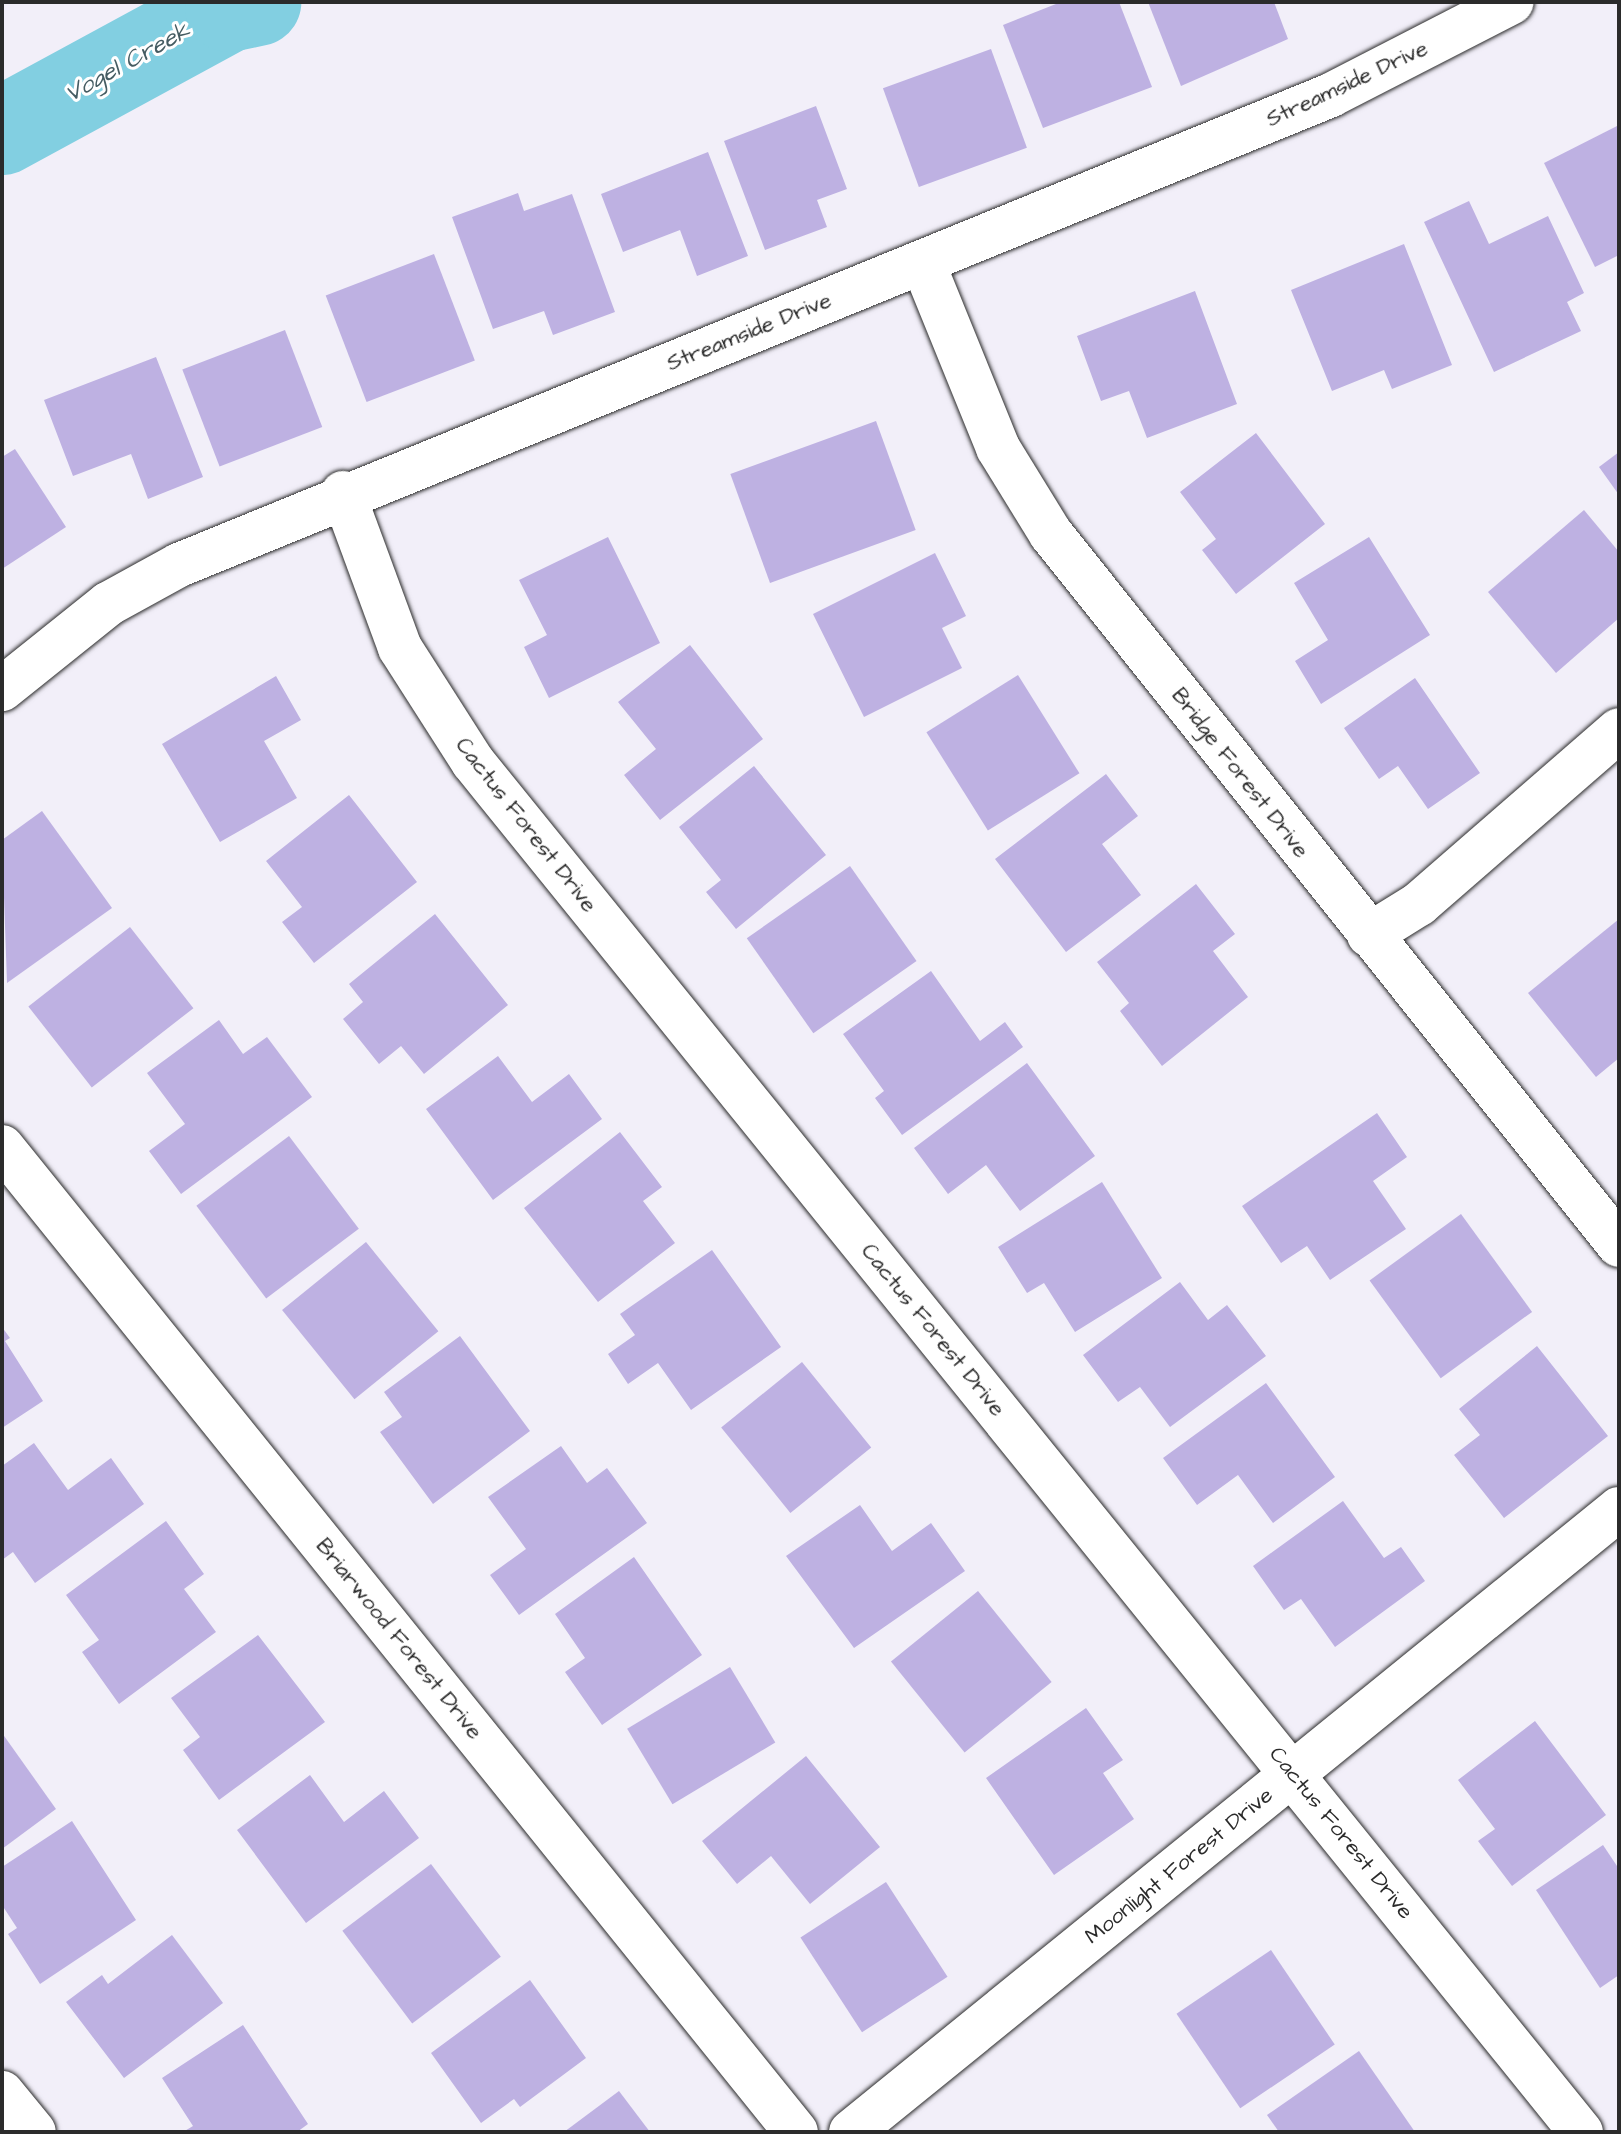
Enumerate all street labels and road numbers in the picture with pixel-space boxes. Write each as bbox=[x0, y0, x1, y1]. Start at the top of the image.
street label: Streamside Drive bbox=[1262, 35, 1432, 133]
street label: Streamside Drive bbox=[663, 287, 835, 377]
street label: Bridge Forest Drive bbox=[1166, 683, 1314, 863]
street label: Cactus Forest Drive bbox=[450, 733, 602, 917]
street label: Cactus Forest Drive bbox=[855, 1239, 1011, 1421]
street label: Briarwood Forest Drive bbox=[310, 1533, 488, 1745]
street label: Cactus Forest Drive bbox=[1263, 1742, 1419, 1924]
street label: Moonlight Forest Drive bbox=[1080, 1782, 1278, 1950]

